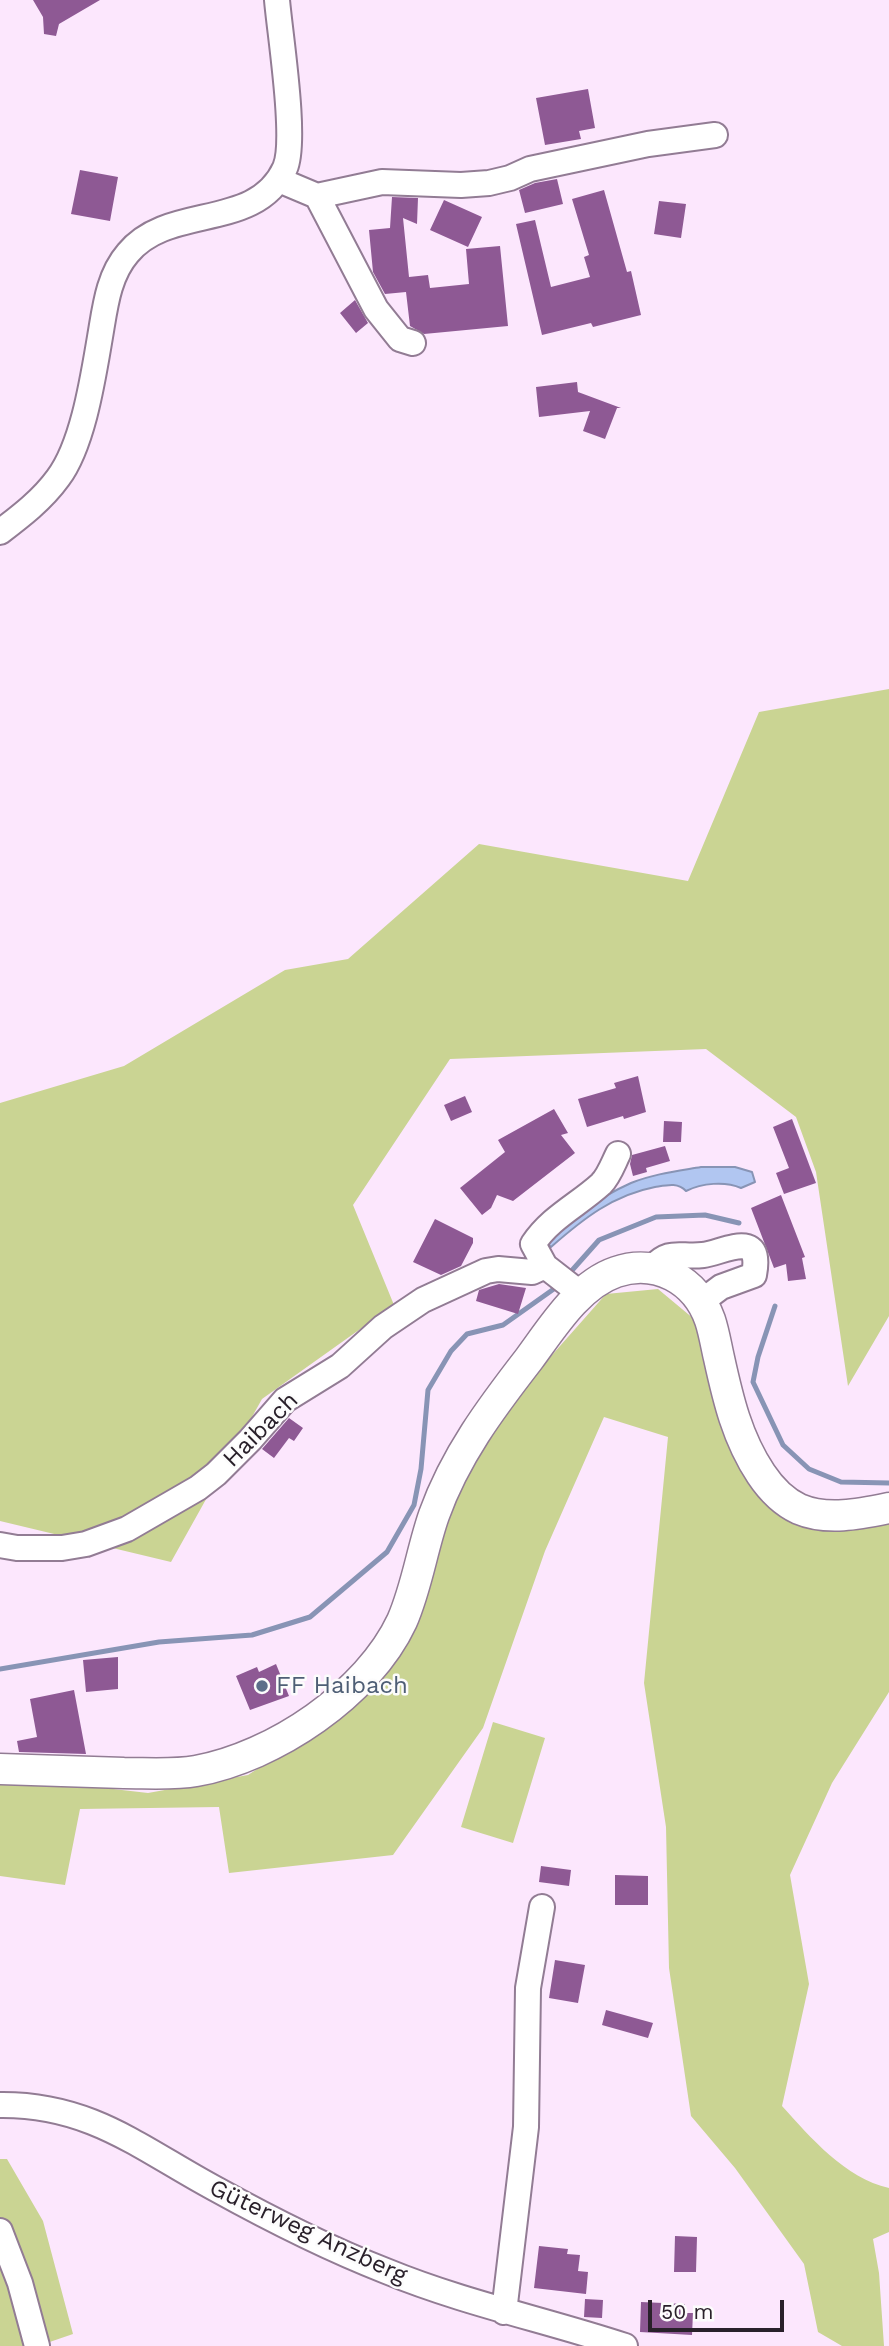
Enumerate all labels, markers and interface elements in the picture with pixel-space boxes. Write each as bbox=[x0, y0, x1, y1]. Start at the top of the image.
street label: Haibach bbox=[217, 1386, 305, 1474]
place label: FF Haibach bbox=[276, 1672, 408, 1700]
marker: FF Haibach bbox=[254, 1678, 270, 1694]
street label: Güterweg Anzberg bbox=[205, 2174, 411, 2290]
scale bar bbox=[651, 2286, 788, 2330]
text: 50 m bbox=[661, 2299, 713, 2324]

